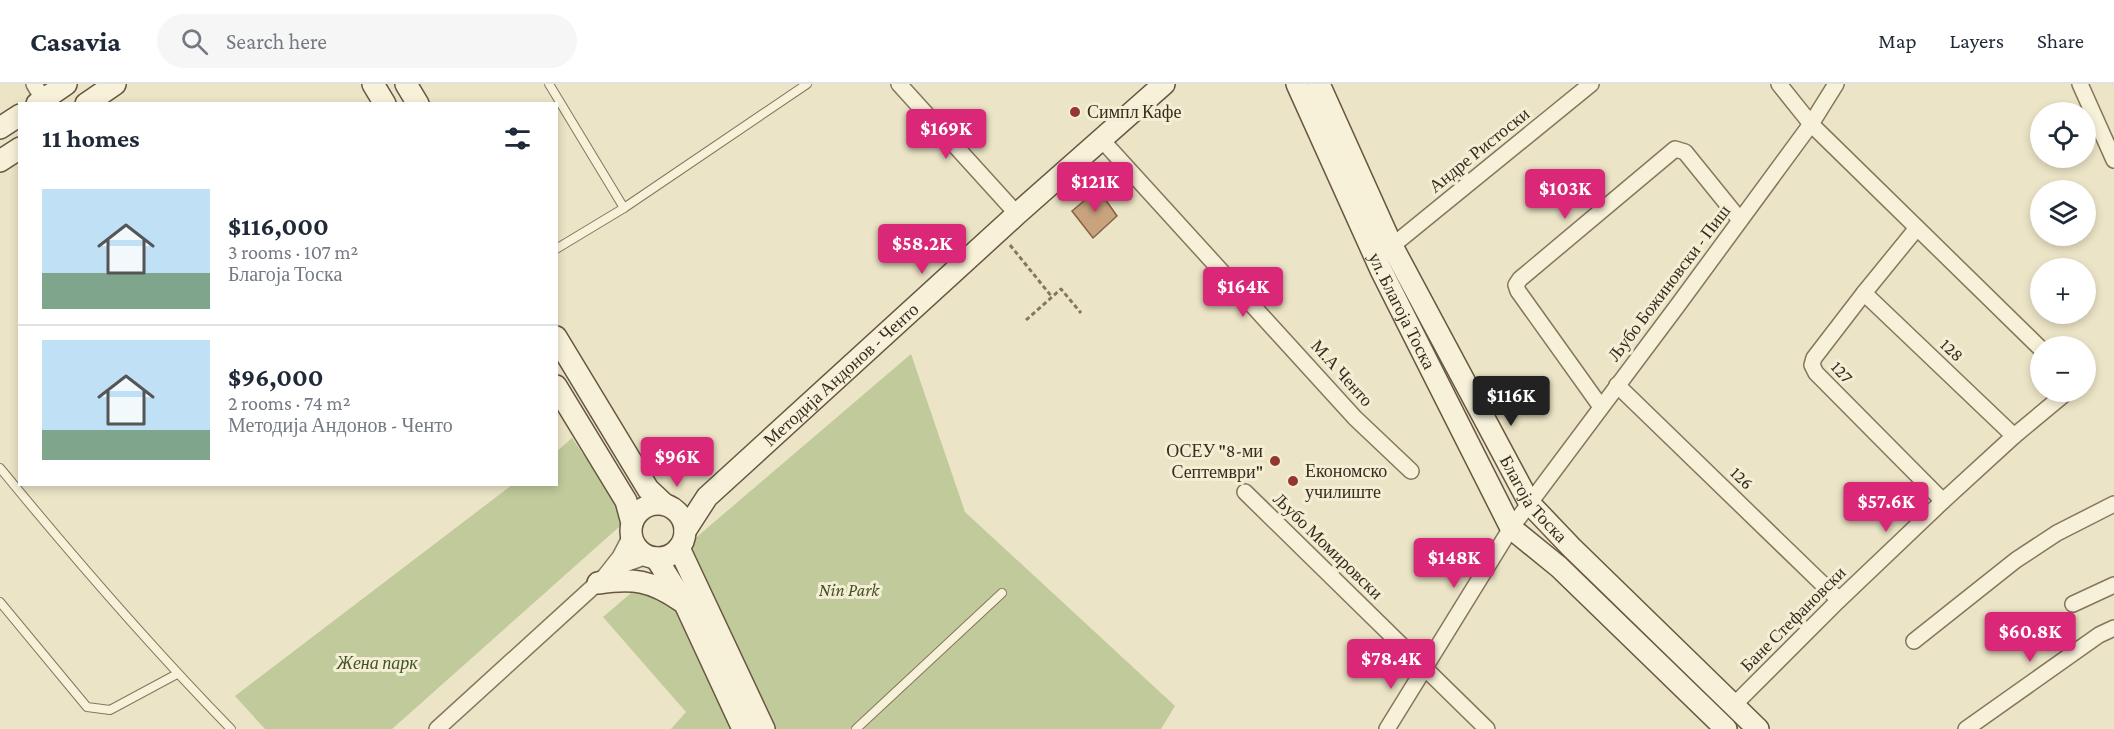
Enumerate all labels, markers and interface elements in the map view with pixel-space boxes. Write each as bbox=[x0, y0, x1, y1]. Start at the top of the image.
search box bbox=[157, 14, 577, 68]
icon: search bbox=[178, 25, 211, 58]
text: Casavia bbox=[30, 26, 121, 57]
text: Search here bbox=[226, 29, 327, 54]
text: Map bbox=[1878, 29, 1917, 53]
text: Layers bbox=[1950, 29, 2004, 53]
text: Share bbox=[2037, 29, 2084, 53]
place label: Симпл Кафе bbox=[1087, 102, 1181, 122]
map controls bbox=[2030, 102, 2096, 402]
button: locate bbox=[2030, 102, 2096, 168]
street label: Андре Ристоски bbox=[1425, 103, 1533, 197]
marker: Симпл Кафе bbox=[1068, 105, 1082, 119]
pin: $169K bbox=[904, 109, 988, 160]
text: $169K bbox=[920, 117, 972, 139]
icon: filters bbox=[501, 122, 534, 155]
text: 11 homes bbox=[42, 124, 140, 153]
pin: $121K bbox=[1053, 162, 1137, 213]
pin: $103K bbox=[1523, 169, 1607, 220]
text: $121K bbox=[1071, 170, 1119, 192]
text: $103K bbox=[1539, 177, 1591, 199]
button: layers bbox=[2030, 180, 2096, 246]
street label: Љубо Божиновски - Пиш bbox=[1604, 201, 1734, 365]
text: $116,000 bbox=[228, 212, 329, 241]
icon: home bbox=[90, 213, 162, 285]
pin: $58.2K bbox=[873, 224, 971, 275]
text: $58.2K bbox=[892, 232, 952, 254]
text: 3 rooms · 107 m² bbox=[228, 241, 358, 263]
street label: ул. Благоја Тоска bbox=[1364, 250, 1439, 373]
button: + bbox=[2030, 258, 2096, 324]
text: Благоја Тоска bbox=[228, 263, 342, 285]
pin: $164K bbox=[1201, 267, 1285, 318]
text: $164K bbox=[1217, 275, 1269, 297]
street label: Методија Андонов - Ченто bbox=[760, 299, 923, 450]
street label: 128 bbox=[1936, 334, 1968, 366]
street label: М.А Ченто bbox=[1307, 336, 1377, 410]
button: − bbox=[2030, 336, 2096, 402]
street label: 127 bbox=[1827, 357, 1857, 387]
text: $96,000 bbox=[228, 363, 324, 392]
icon: home bbox=[90, 364, 162, 436]
pin: $116K bbox=[1469, 376, 1553, 427]
text: $116K bbox=[1487, 384, 1535, 406]
text: 2 rooms · 74 m² bbox=[228, 392, 350, 414]
text: Методија Андонов - Ченто bbox=[228, 414, 453, 436]
pin: $96K bbox=[641, 437, 713, 488]
place label: ОСЕУ "8-ми Септември" bbox=[1166, 441, 1263, 482]
text: $96K bbox=[655, 445, 699, 467]
street label: Благоја Тоска bbox=[1496, 452, 1571, 547]
marker: ОСЕУ "8-ми Септември" bbox=[1268, 454, 1282, 468]
place label: Економско училиште bbox=[1305, 461, 1387, 502]
street label: 126 bbox=[1727, 463, 1757, 493]
marker: Економско училиште bbox=[1286, 474, 1300, 488]
pin: $57.6K bbox=[1837, 482, 1935, 533]
street label: Љубо Момировски bbox=[1269, 489, 1387, 603]
text: $57.6K bbox=[1857, 490, 1915, 512]
pin: $148K bbox=[1412, 538, 1496, 589]
text: $148K bbox=[1428, 546, 1480, 568]
street label: Бане Стефановски bbox=[1736, 562, 1850, 676]
park label: Nin Park bbox=[819, 580, 880, 600]
pin: $60.8K bbox=[1981, 612, 2079, 663]
text: $60.8K bbox=[1999, 620, 2061, 642]
pin: $78.4K bbox=[1342, 639, 1440, 690]
text: $78.4K bbox=[1361, 647, 1421, 669]
park label: Жена парк bbox=[335, 653, 418, 673]

